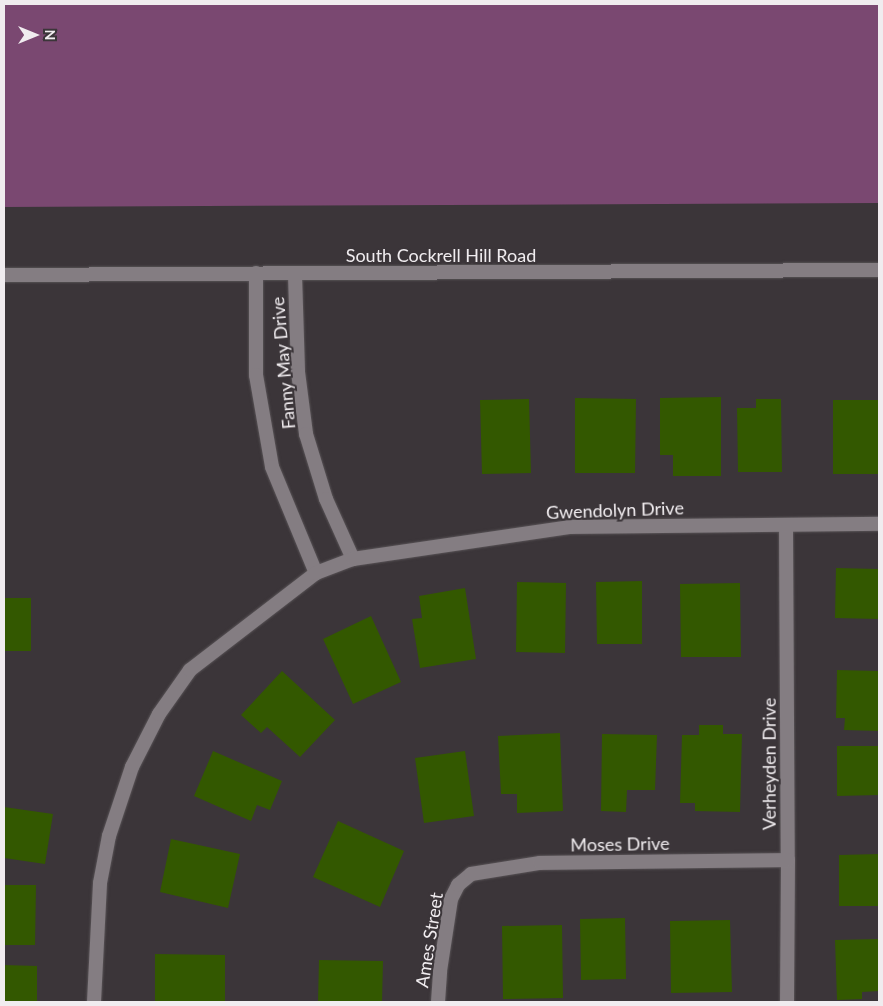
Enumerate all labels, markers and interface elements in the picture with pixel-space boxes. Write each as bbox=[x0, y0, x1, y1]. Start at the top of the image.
north arrow bbox=[10, 10, 60, 60]
text: N bbox=[42, 30, 59, 40]
street label: South Cockrell Hill Road bbox=[346, 244, 536, 266]
street label: Fanny May Drive bbox=[266, 296, 300, 430]
street label: Gwendolyn Drive bbox=[546, 497, 684, 523]
street label: Verheyden Drive bbox=[758, 698, 780, 830]
street label: Moses Drive bbox=[570, 832, 670, 856]
street label: Ames Street bbox=[411, 891, 447, 989]

